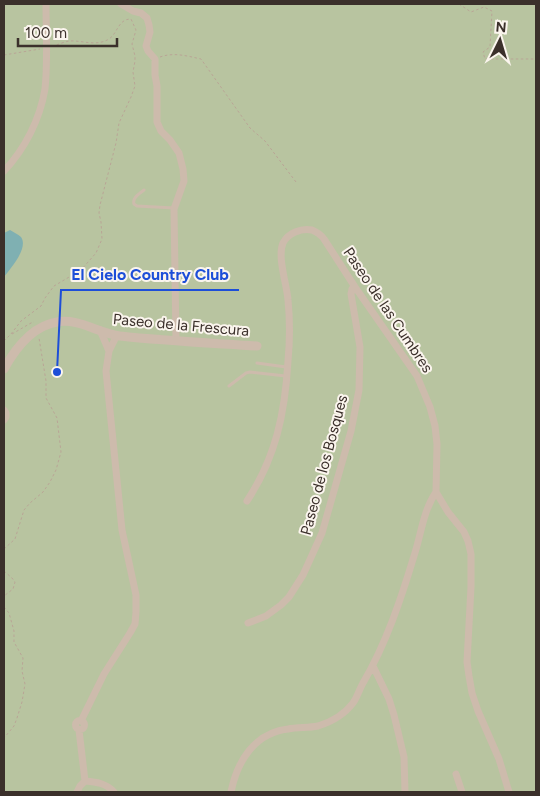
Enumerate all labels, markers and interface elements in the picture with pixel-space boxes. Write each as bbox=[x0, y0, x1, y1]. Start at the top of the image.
scale bar bbox=[18, 15, 116, 47]
north arrow bbox=[475, 15, 525, 65]
text: N bbox=[495, 19, 507, 36]
text: 100 m bbox=[25, 24, 67, 42]
street label: Paseo de las Cumbres bbox=[339, 244, 437, 376]
callout: El Cielo Country Club bbox=[61, 259, 239, 290]
text: El Cielo Country Club bbox=[71, 265, 229, 284]
street label: Paseo de la Frescura bbox=[112, 310, 250, 340]
street label: Paseo de los Bosques bbox=[297, 393, 351, 537]

